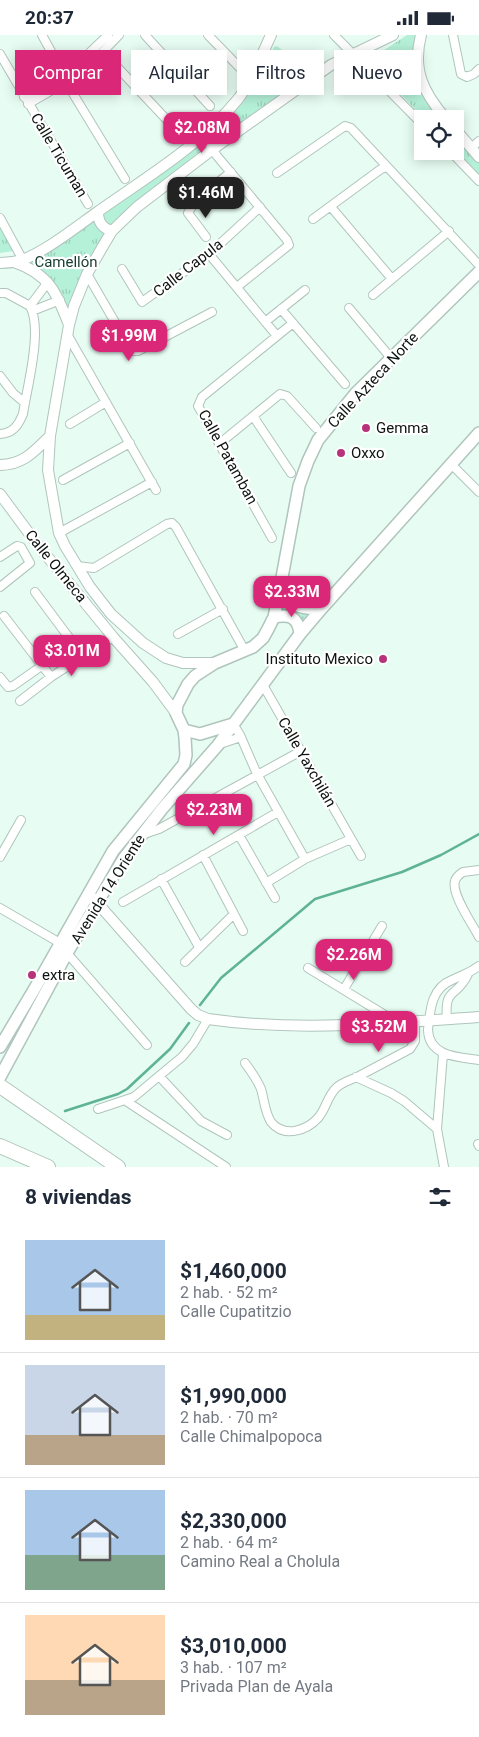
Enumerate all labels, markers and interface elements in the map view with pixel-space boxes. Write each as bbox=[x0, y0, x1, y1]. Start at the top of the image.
text: 20:37 bbox=[25, 6, 74, 29]
chip: Comprar bbox=[15, 50, 121, 95]
chip: Alquilar bbox=[131, 50, 227, 95]
chip: Filtros bbox=[237, 50, 324, 95]
chip: Nuevo bbox=[334, 50, 421, 95]
street label: Calle Ticuman bbox=[27, 110, 91, 200]
map controls bbox=[414, 110, 464, 160]
button: locate bbox=[414, 110, 464, 160]
pin: $2.08M bbox=[161, 111, 243, 154]
text: $2.08M bbox=[174, 118, 230, 137]
pin: $1.46M bbox=[165, 177, 247, 219]
text: $1.46M bbox=[178, 183, 234, 202]
street label: Calle Capula bbox=[150, 235, 226, 301]
park label: Camellón bbox=[34, 253, 98, 271]
pin: $1.99M bbox=[88, 319, 170, 362]
text: $1.99M bbox=[101, 326, 157, 345]
street label: Calle Azteca Norte bbox=[324, 328, 422, 432]
street label: Calle Patamban bbox=[195, 406, 261, 508]
place label: Gemma bbox=[376, 419, 429, 437]
marker: Gemma bbox=[360, 422, 372, 434]
place label: Oxxo bbox=[351, 444, 385, 462]
marker: Oxxo bbox=[335, 447, 347, 459]
street label: Calle Olmeca bbox=[21, 526, 91, 606]
pin: $2.33M bbox=[251, 575, 333, 618]
text: $2.33M bbox=[264, 582, 320, 601]
pin: $3.01M bbox=[31, 635, 113, 677]
text: $3.01M bbox=[44, 641, 100, 660]
place label: Instituto Mexico bbox=[266, 650, 373, 668]
marker: Instituto Mexico bbox=[377, 653, 389, 665]
street label: Calle Yaxchilán bbox=[274, 714, 340, 810]
pin: $2.23M bbox=[173, 793, 255, 836]
text: $2.23M bbox=[186, 800, 242, 819]
street label: Avenida 14 Oriente bbox=[67, 831, 149, 947]
pin: $2.26M bbox=[313, 939, 395, 981]
text: $2.26M bbox=[326, 945, 382, 964]
place label: extra bbox=[42, 966, 75, 984]
marker: extra bbox=[26, 969, 38, 981]
pin: $3.52M bbox=[338, 1011, 420, 1053]
text: $3.52M bbox=[351, 1017, 407, 1036]
icon: filters bbox=[426, 1183, 454, 1211]
text: 8 viviendas bbox=[25, 1185, 132, 1209]
text: $1,460,000 bbox=[180, 1259, 287, 1283]
icon: home bbox=[65, 1260, 125, 1320]
text: 2 hab. · 52 m² bbox=[180, 1283, 278, 1302]
text: Calle Cupatitzio bbox=[180, 1302, 292, 1321]
text: $1,990,000 bbox=[180, 1384, 287, 1408]
icon: home bbox=[65, 1385, 125, 1445]
text: 2 hab. · 70 m² bbox=[180, 1408, 278, 1427]
text: Calle Chimalpopoca bbox=[180, 1427, 322, 1446]
text: $2,330,000 bbox=[180, 1509, 287, 1533]
icon: home bbox=[65, 1510, 125, 1570]
text: 2 hab. · 64 m² bbox=[180, 1533, 278, 1552]
text: Camino Real a Cholula bbox=[180, 1552, 340, 1571]
text: $3,010,000 bbox=[180, 1634, 287, 1658]
icon: home bbox=[65, 1635, 125, 1695]
text: 3 hab. · 107 m² bbox=[180, 1658, 287, 1677]
text: Privada Plan de Ayala bbox=[180, 1677, 333, 1696]

